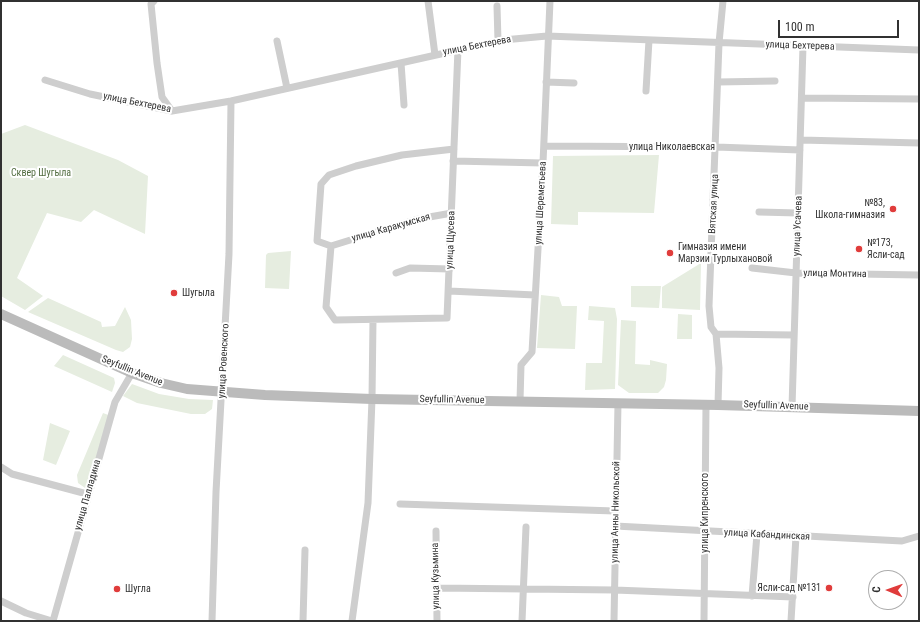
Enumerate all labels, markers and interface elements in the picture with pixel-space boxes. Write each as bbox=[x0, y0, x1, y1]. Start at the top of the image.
scale bar bbox=[780, 12, 901, 38]
text: 100 m bbox=[785, 20, 815, 34]
street label: улица Бехтерева bbox=[442, 34, 512, 58]
street label: улица Бехтерева bbox=[765, 39, 835, 53]
street label: улица Бехтерева bbox=[102, 91, 172, 115]
street label: улица Николаевская bbox=[629, 141, 715, 153]
street label: улица Шереметьева bbox=[533, 161, 549, 245]
park label: Сквер Шугыла bbox=[11, 167, 71, 179]
street label: Вятская улица bbox=[706, 174, 722, 234]
street label: улица Усачева bbox=[791, 196, 805, 256]
place label: №83, Школа-гимназия bbox=[815, 197, 885, 220]
marker: №83, Школа-гимназия bbox=[888, 204, 898, 214]
street label: улица Каракумская bbox=[350, 211, 432, 245]
street label: улица Щусева bbox=[444, 211, 458, 269]
place label: №173, Ясли-сад bbox=[867, 237, 905, 260]
place label: Гимназия имени Марзии Турлыхановой bbox=[678, 241, 772, 264]
marker: №173, Ясли-сад bbox=[854, 244, 864, 254]
marker: Гимназия имени Марзии Турлыхановой bbox=[665, 248, 675, 258]
street label: улица Монтина bbox=[803, 267, 867, 281]
place label: Шугыла bbox=[182, 287, 215, 299]
marker: Шугыла bbox=[169, 288, 179, 298]
street label: улица Ровенского bbox=[216, 323, 232, 399]
street label: Seyfullin Avenue bbox=[100, 353, 164, 389]
street label: Seyfullin Avenue bbox=[419, 393, 485, 407]
street label: Seyfullin Avenue bbox=[743, 399, 809, 413]
street label: улица Палладина bbox=[72, 458, 104, 532]
street label: улица Анны Никольской bbox=[609, 461, 623, 563]
street label: улица Кипренского bbox=[699, 473, 711, 553]
street label: улица Кабандинская bbox=[724, 527, 810, 543]
street label: улица Кузьмина bbox=[429, 543, 443, 609]
north arrow bbox=[868, 570, 908, 610]
place label: Ясли-сад №131 bbox=[757, 582, 821, 594]
place label: Шугла bbox=[125, 583, 151, 595]
marker: Ясли-сад №131 bbox=[824, 583, 834, 593]
marker: Шугла bbox=[112, 584, 122, 594]
text: С bbox=[870, 586, 883, 593]

